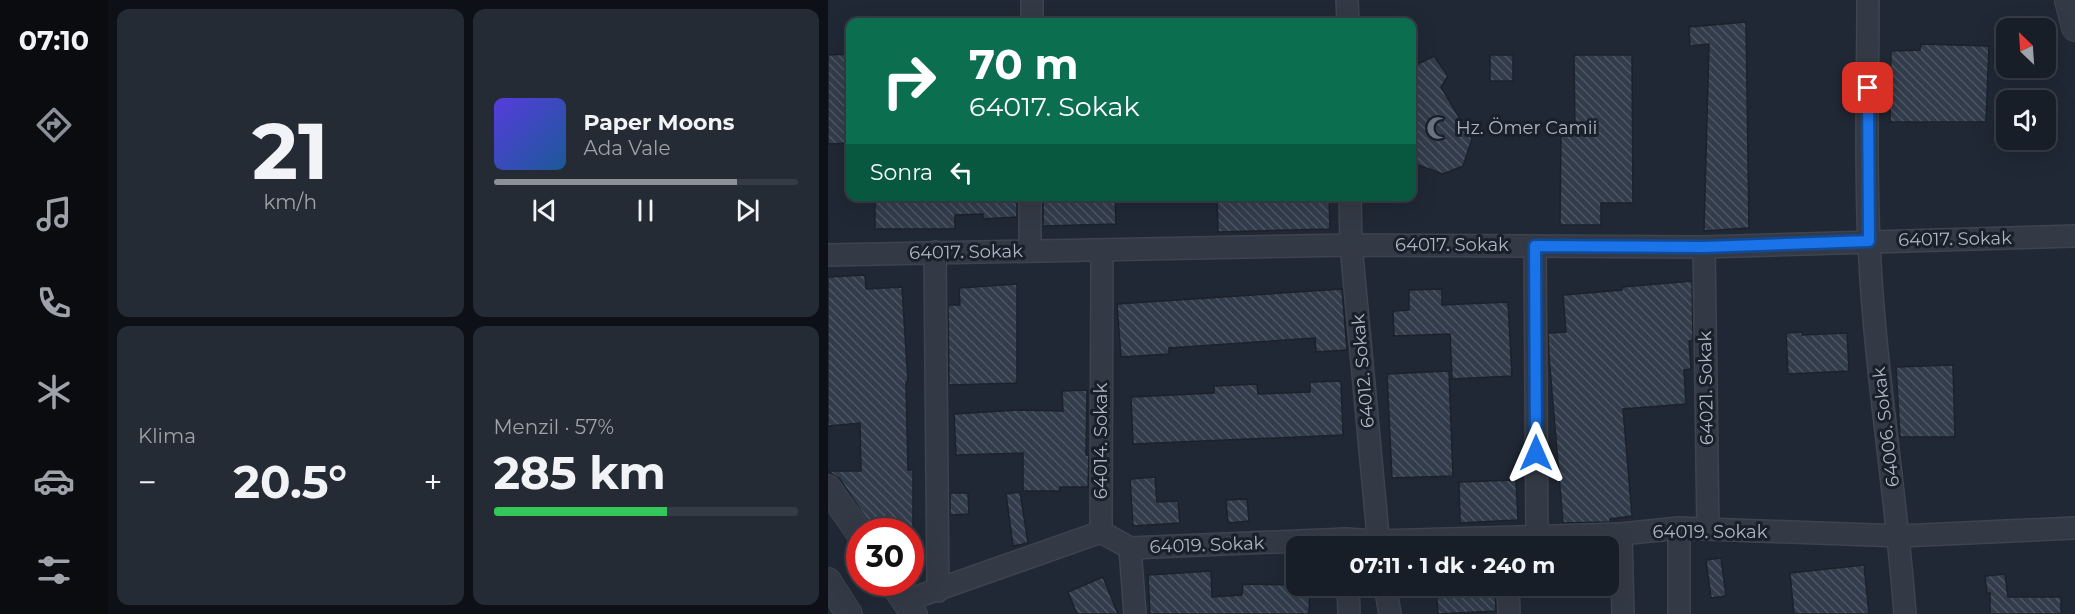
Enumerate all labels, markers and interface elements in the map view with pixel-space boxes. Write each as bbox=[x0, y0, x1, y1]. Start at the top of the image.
north arrow bbox=[1996, 18, 2056, 78]
map controls bbox=[1996, 18, 2056, 150]
text: 07:10 bbox=[19, 24, 89, 57]
text: 70 m bbox=[969, 38, 1079, 90]
icon: right bbox=[870, 42, 948, 120]
pin bbox=[1842, 62, 1893, 113]
icon: arrive bbox=[1851, 71, 1884, 104]
text: 64017. Sokak bbox=[969, 90, 1140, 123]
button: sound bbox=[1996, 90, 2056, 150]
text: 21 bbox=[252, 103, 329, 199]
icon: directions bbox=[33, 104, 75, 146]
text: Paper Moons bbox=[584, 109, 734, 136]
mosque icon: Hz. Ömer Camii bbox=[1425, 115, 1451, 141]
place label: Hz. Ömer Camii bbox=[1456, 117, 1597, 139]
text: Ada Vale bbox=[584, 136, 670, 160]
icon: left bbox=[945, 156, 978, 189]
text: Sonra bbox=[870, 159, 933, 186]
text: km/h bbox=[264, 190, 317, 214]
icon: music bbox=[33, 193, 75, 235]
icon: previous bbox=[528, 194, 561, 227]
icon: pause bbox=[629, 194, 662, 227]
icon: next bbox=[731, 194, 764, 227]
street label: 64017. Sokak bbox=[1898, 227, 2012, 251]
street label: 64017. Sokak bbox=[1395, 234, 1509, 256]
street label: 64017. Sokak bbox=[909, 240, 1023, 264]
icon: phone bbox=[33, 282, 75, 324]
street label: 64012. Sokak bbox=[1347, 313, 1379, 429]
street label: 64021. Sokak bbox=[1694, 330, 1718, 445]
street label: 64006. Sokak bbox=[1868, 366, 1904, 488]
icon: climate bbox=[33, 371, 75, 413]
street label: 64014. Sokak bbox=[1090, 383, 1112, 499]
text: Menzil · 57% bbox=[494, 415, 614, 439]
position arrow bbox=[1504, 421, 1568, 485]
text: Klima bbox=[138, 424, 196, 448]
text: 285 km bbox=[494, 445, 666, 500]
text: 20.5° bbox=[233, 454, 347, 509]
icon: car bbox=[33, 460, 75, 502]
text: − bbox=[138, 462, 157, 502]
text: + bbox=[424, 462, 443, 502]
speed limit sign: 30 bbox=[846, 518, 924, 596]
street label: 64019. Sokak bbox=[1653, 521, 1768, 543]
street label: 64019. Sokak bbox=[1149, 532, 1265, 558]
icon: filters bbox=[33, 549, 75, 591]
text: 07:11 · 1 dk · 240 m bbox=[1350, 552, 1555, 579]

